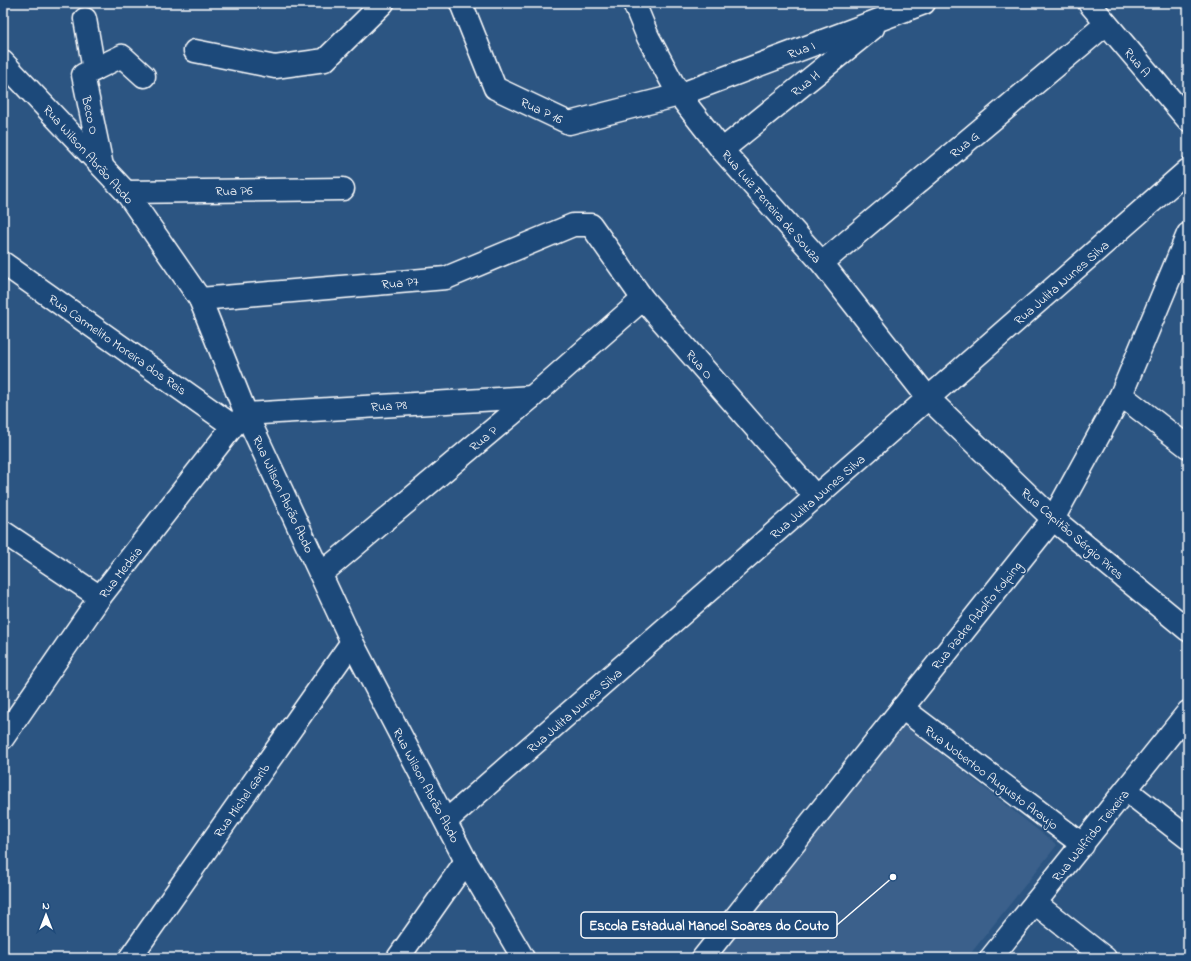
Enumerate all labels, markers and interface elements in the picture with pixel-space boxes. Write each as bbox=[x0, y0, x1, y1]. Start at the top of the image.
street label: Rua I bbox=[785, 37, 818, 64]
street label: Rua A bbox=[1119, 44, 1155, 82]
street label: Rua H bbox=[787, 67, 825, 102]
street label: Beco O bbox=[76, 93, 103, 136]
street label: Rua P 16 bbox=[517, 93, 566, 130]
street label: Rua Wilson Abrão Abdo bbox=[38, 101, 138, 209]
street label: Rua G bbox=[946, 127, 984, 163]
street label: Rua Luiz Ferreira de Souza bbox=[716, 146, 825, 268]
street label: Rua P6 bbox=[215, 182, 253, 201]
street label: Rua Julita Nunes Silva bbox=[1010, 236, 1114, 330]
street label: Rua P7 bbox=[381, 272, 420, 295]
street label: Rua Carmelito Moreira dos Reis bbox=[44, 290, 190, 401]
street label: Rua O bbox=[681, 346, 717, 384]
street label: Rua P8 bbox=[370, 396, 408, 417]
street label: Rua P bbox=[466, 422, 502, 457]
street label: Rua Wilson Abrão Abdo bbox=[247, 433, 318, 557]
street label: Rua Julita Nunes Silva bbox=[766, 450, 870, 544]
street label: Rua Capitão Sérgio Pires bbox=[1016, 484, 1128, 585]
street label: Rua Medeia bbox=[95, 543, 147, 603]
street label: Rua Padre Adolfo Kolping bbox=[927, 558, 1028, 675]
street label: Rua Julita Nunes Silva bbox=[523, 664, 627, 758]
street label: Rua Nobertoo Augusto Araujo bbox=[920, 721, 1062, 836]
street label: Rua Wilson Abrão Abdo bbox=[387, 725, 464, 847]
street label: Rua Michel Garib bbox=[210, 760, 275, 842]
street label: Rua Walfrido Teixeira bbox=[1048, 786, 1134, 886]
north arrow bbox=[26, 895, 66, 935]
text: N bbox=[42, 898, 50, 914]
callout: Escola Estadual Manoel Soares do Couto bbox=[581, 912, 837, 938]
text: Escola Estadual Manoel Soares do Couto bbox=[589, 916, 829, 937]

